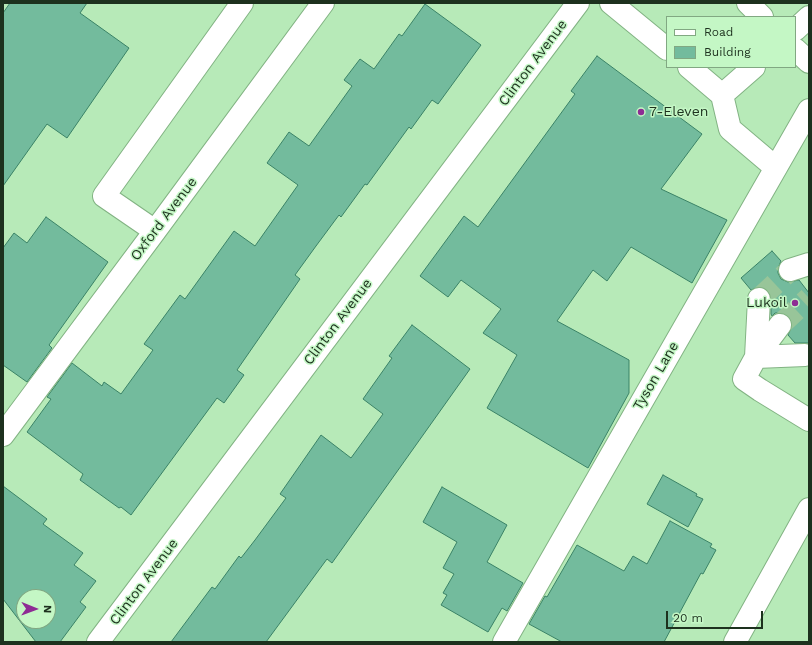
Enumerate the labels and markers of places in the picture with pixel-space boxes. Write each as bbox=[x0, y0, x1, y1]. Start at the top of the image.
place label: 7-Eleven bbox=[649, 104, 708, 120]
marker: 7-Eleven bbox=[636, 107, 646, 117]
place label: Lukoil bbox=[746, 295, 787, 311]
marker: Lukoil bbox=[790, 298, 800, 308]

